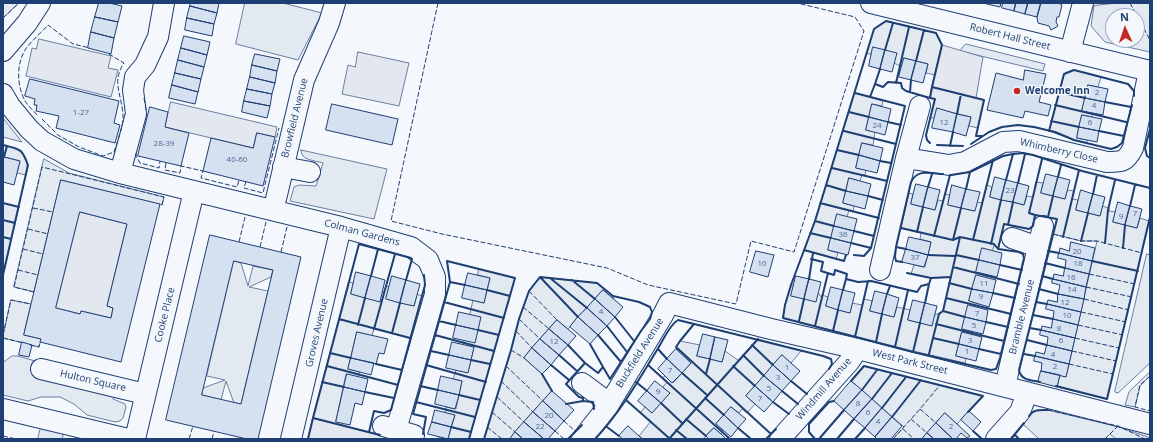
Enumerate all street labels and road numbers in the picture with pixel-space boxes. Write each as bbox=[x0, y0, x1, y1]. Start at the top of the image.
street label: Robert Hall Street bbox=[968, 21, 1052, 53]
street label: Browfield Avenue bbox=[279, 77, 311, 159]
street label: Whimberry Close bbox=[1019, 136, 1099, 166]
street label: Colman Gardens bbox=[323, 217, 401, 249]
street label: Bramble Avenue bbox=[1007, 278, 1037, 356]
street label: Cooke Place bbox=[152, 286, 178, 344]
street label: Groves Avenue bbox=[303, 297, 331, 369]
street label: Buckfield Avenue bbox=[614, 316, 666, 390]
street label: West Park Street bbox=[871, 347, 949, 377]
street label: Windmill Avenue bbox=[794, 356, 854, 422]
street label: Hulton Square bbox=[59, 368, 127, 394]

